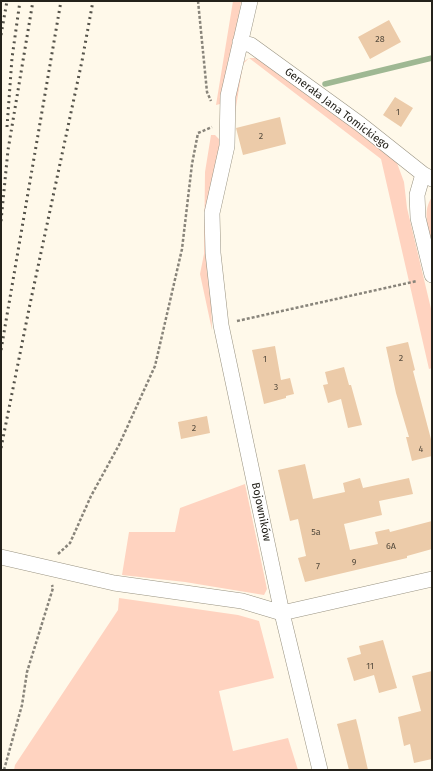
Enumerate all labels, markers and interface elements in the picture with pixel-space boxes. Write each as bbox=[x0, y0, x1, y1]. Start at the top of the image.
house number: 28 bbox=[375, 34, 385, 44]
street label: Generała Jana Tomickiego bbox=[282, 65, 392, 153]
house number: 1 bbox=[396, 107, 400, 117]
house number: 2 bbox=[259, 131, 263, 141]
house number: 2 bbox=[399, 353, 403, 363]
house number: 1 bbox=[263, 354, 267, 364]
house number: 3 bbox=[274, 382, 278, 392]
house number: 2 bbox=[192, 423, 196, 433]
house number: 4 bbox=[419, 444, 423, 454]
street label: Bojowników bbox=[248, 481, 274, 543]
house number: 5a bbox=[311, 527, 321, 537]
house number: 6A bbox=[386, 541, 396, 551]
house number: 9 bbox=[352, 557, 356, 567]
house number: 7 bbox=[316, 561, 320, 571]
house number: 11 bbox=[366, 661, 374, 671]

